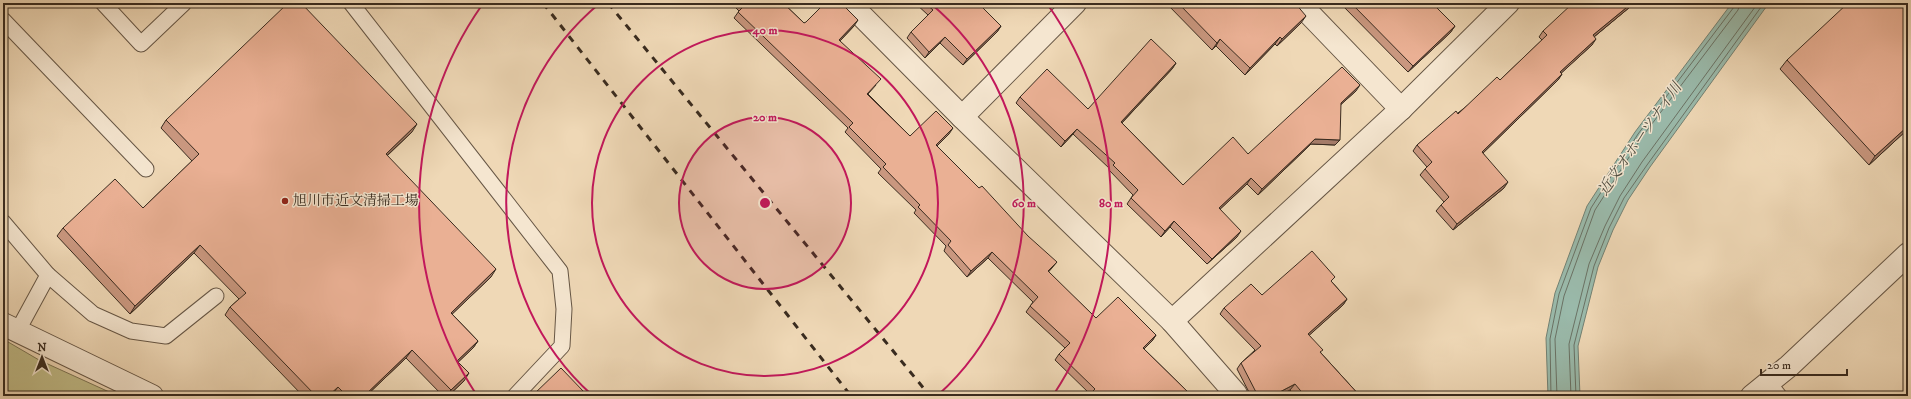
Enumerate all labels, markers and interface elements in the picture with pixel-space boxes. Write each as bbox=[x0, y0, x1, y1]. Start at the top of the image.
text: 40 m bbox=[752, 23, 777, 38]
water label: 近文オホーツナイ川 bbox=[1594, 77, 1687, 199]
text: 20 m bbox=[753, 110, 777, 125]
place label: 旭川市近文清掃工場 bbox=[293, 192, 419, 210]
marker: 旭川市近文清掃工場 bbox=[280, 196, 290, 206]
centre of rings bbox=[758, 196, 772, 210]
text: 60 m bbox=[1012, 196, 1036, 211]
text: 80 m bbox=[1099, 196, 1123, 211]
north arrow bbox=[22, 337, 62, 377]
text: N bbox=[37, 341, 47, 355]
scale bar bbox=[1761, 351, 1847, 377]
text: 20 m bbox=[1767, 358, 1791, 373]

